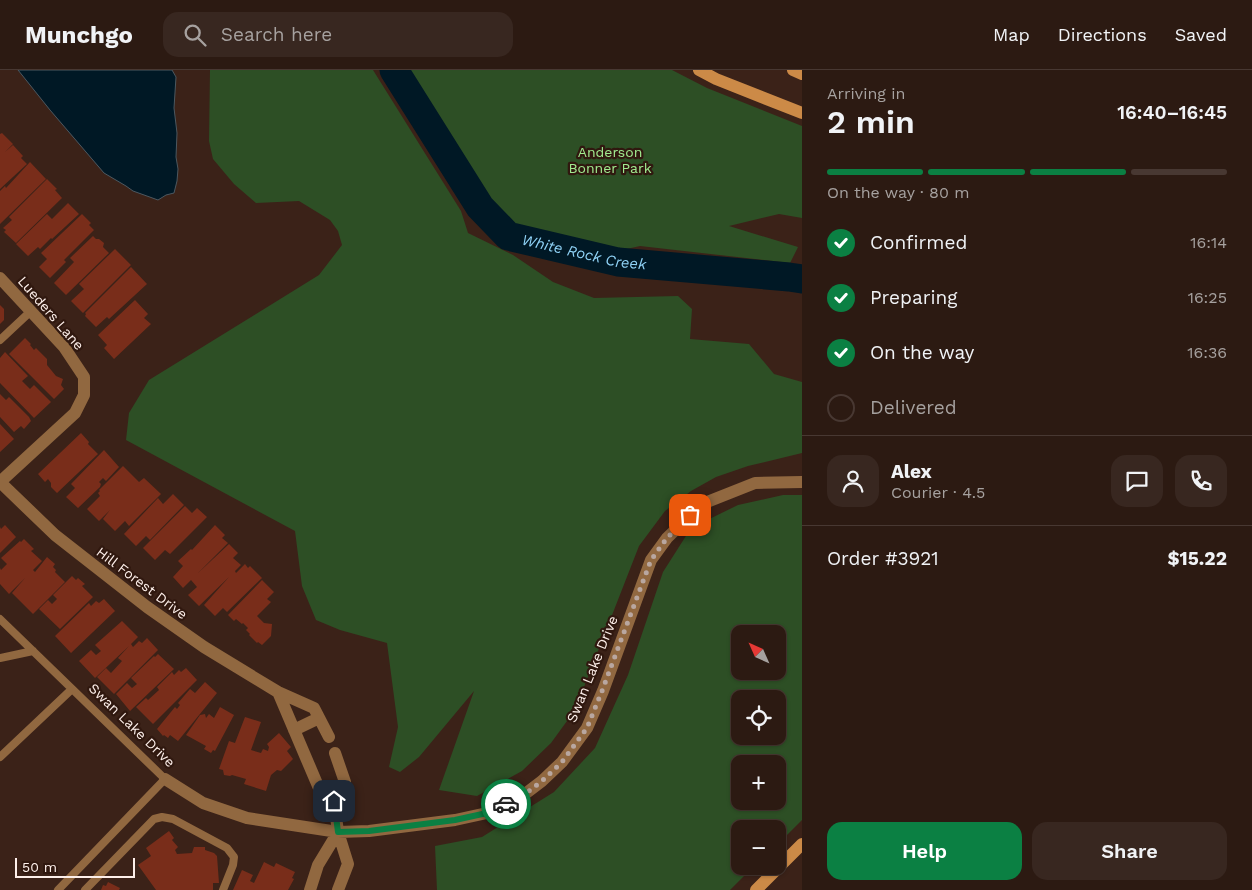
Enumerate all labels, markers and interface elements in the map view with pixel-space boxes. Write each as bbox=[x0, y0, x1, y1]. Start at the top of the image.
search box bbox=[163, 12, 513, 57]
text: Munchgo bbox=[25, 21, 133, 49]
icon: search bbox=[181, 21, 209, 49]
text: Search here bbox=[221, 23, 332, 46]
text: Map bbox=[993, 24, 1030, 45]
text: Directions bbox=[1058, 24, 1147, 45]
text: Saved bbox=[1175, 24, 1227, 45]
text: Arriving in bbox=[827, 84, 905, 103]
text: 16:40–16:45 bbox=[1117, 101, 1227, 124]
text: 2 min bbox=[827, 103, 915, 141]
park label: Anderson Bonner Park bbox=[568, 144, 652, 176]
text: On the way · 80 m bbox=[827, 183, 970, 202]
icon: check bbox=[827, 229, 855, 257]
water label: White Rock Creek bbox=[520, 231, 648, 274]
text: Confirmed bbox=[870, 231, 967, 254]
text: 16:14 bbox=[1190, 233, 1227, 252]
street label: Lueders Lane bbox=[15, 273, 87, 353]
icon: check bbox=[827, 284, 855, 312]
text: Preparing bbox=[870, 286, 957, 309]
text: 16:25 bbox=[1188, 288, 1227, 307]
icon: check bbox=[827, 339, 855, 367]
text: On the way bbox=[870, 341, 974, 364]
text: 16:36 bbox=[1187, 343, 1227, 362]
text: Delivered bbox=[870, 396, 957, 419]
button: person bbox=[827, 455, 879, 507]
button: chat bbox=[1111, 455, 1163, 507]
button: phone bbox=[1175, 455, 1227, 507]
text: Alex bbox=[891, 460, 932, 483]
text: Courier · 4.5 bbox=[891, 483, 985, 502]
pin bbox=[669, 494, 711, 536]
icon: bag bbox=[676, 501, 704, 529]
street label: Hill Forest Drive bbox=[93, 544, 191, 622]
text: Order #3921 bbox=[827, 547, 939, 570]
text: $15.22 bbox=[1167, 547, 1227, 570]
street label: Swan Lake Drive bbox=[563, 613, 621, 725]
north arrow bbox=[731, 625, 786, 680]
map controls bbox=[731, 625, 786, 875]
street label: Swan Lake Drive bbox=[86, 680, 178, 770]
button: locate bbox=[731, 690, 786, 745]
button: + bbox=[731, 755, 786, 810]
courier bbox=[481, 779, 531, 829]
pin bbox=[313, 780, 355, 822]
icon: home bbox=[320, 787, 348, 815]
icon: car bbox=[492, 790, 520, 818]
button: − bbox=[731, 820, 786, 875]
button: Help bbox=[827, 822, 1022, 880]
button: Share bbox=[1032, 822, 1227, 880]
scale bar bbox=[15, 855, 135, 878]
text: 50 m bbox=[22, 859, 57, 875]

